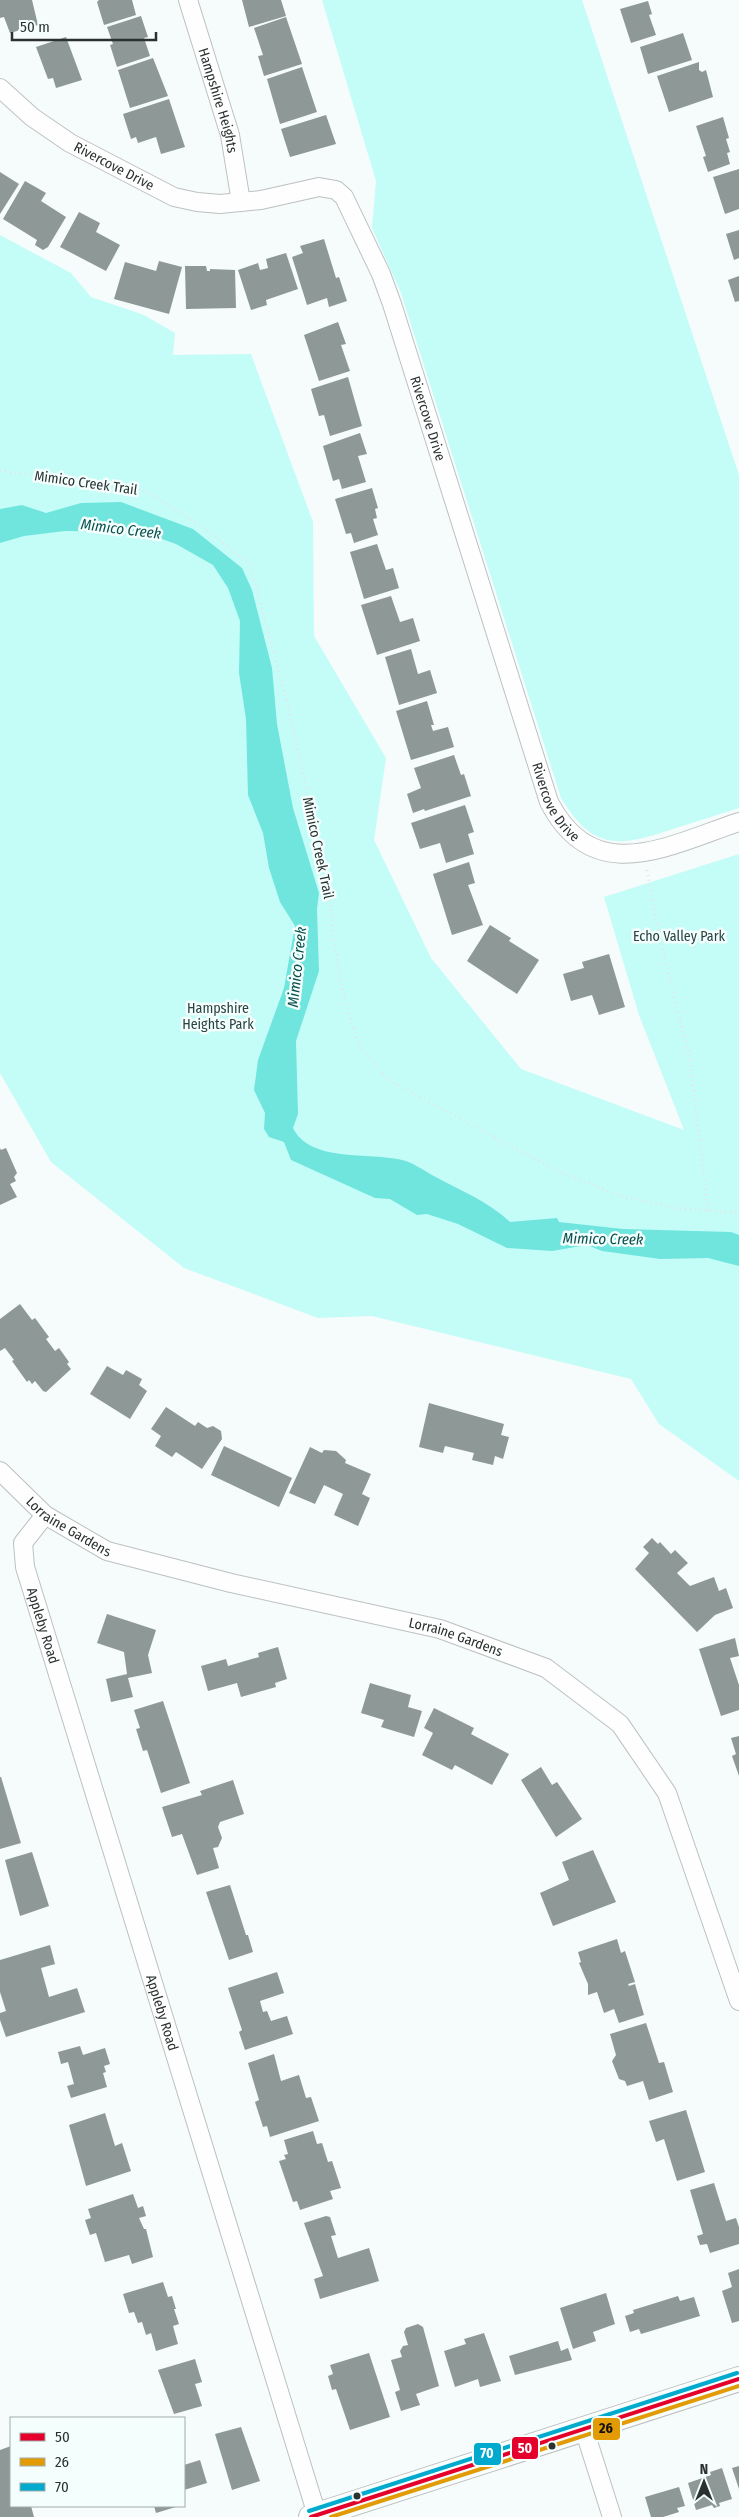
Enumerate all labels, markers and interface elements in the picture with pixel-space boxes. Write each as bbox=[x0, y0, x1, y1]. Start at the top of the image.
scale bar bbox=[12, 10, 156, 42]
text: 50 m bbox=[20, 18, 50, 36]
street label: Hampshire Heights bbox=[195, 46, 241, 154]
street label: Rivercove Drive bbox=[71, 138, 157, 194]
street label: Rivercove Drive bbox=[407, 374, 449, 463]
street label: Mimico Creek Trail bbox=[33, 467, 139, 499]
water label: Mimico Creek bbox=[80, 515, 163, 543]
street label: Rivercove Drive bbox=[529, 760, 583, 845]
street label: Mimico Creek Trail bbox=[299, 795, 337, 901]
water label: Mimico Creek bbox=[284, 925, 310, 1008]
park label: Echo Valley Park bbox=[633, 928, 726, 945]
park label: Hampshire Heights Park bbox=[182, 1000, 254, 1033]
water label: Mimico Creek bbox=[562, 1229, 644, 1249]
street label: Lorraine Gardens bbox=[23, 1493, 112, 1560]
street label: Appleby Road bbox=[23, 1585, 63, 1666]
street label: Lorraine Gardens bbox=[407, 1614, 505, 1660]
street label: Appleby Road bbox=[143, 1972, 182, 2053]
legend bbox=[10, 2417, 185, 2507]
line badge: 26 bbox=[592, 2417, 621, 2441]
text: 26 bbox=[598, 2420, 613, 2437]
text: 50 bbox=[55, 2428, 70, 2446]
line badge: 50 bbox=[511, 2436, 539, 2460]
text: 50 bbox=[518, 2440, 533, 2457]
unlabelled marker bbox=[547, 2441, 557, 2451]
line badge: 70 bbox=[473, 2442, 502, 2466]
text: 70 bbox=[480, 2445, 494, 2462]
text: 26 bbox=[55, 2453, 69, 2471]
north arrow bbox=[679, 2457, 729, 2507]
text: N bbox=[700, 2461, 708, 2478]
text: 70 bbox=[55, 2478, 69, 2496]
unlabelled marker bbox=[352, 2491, 362, 2501]

